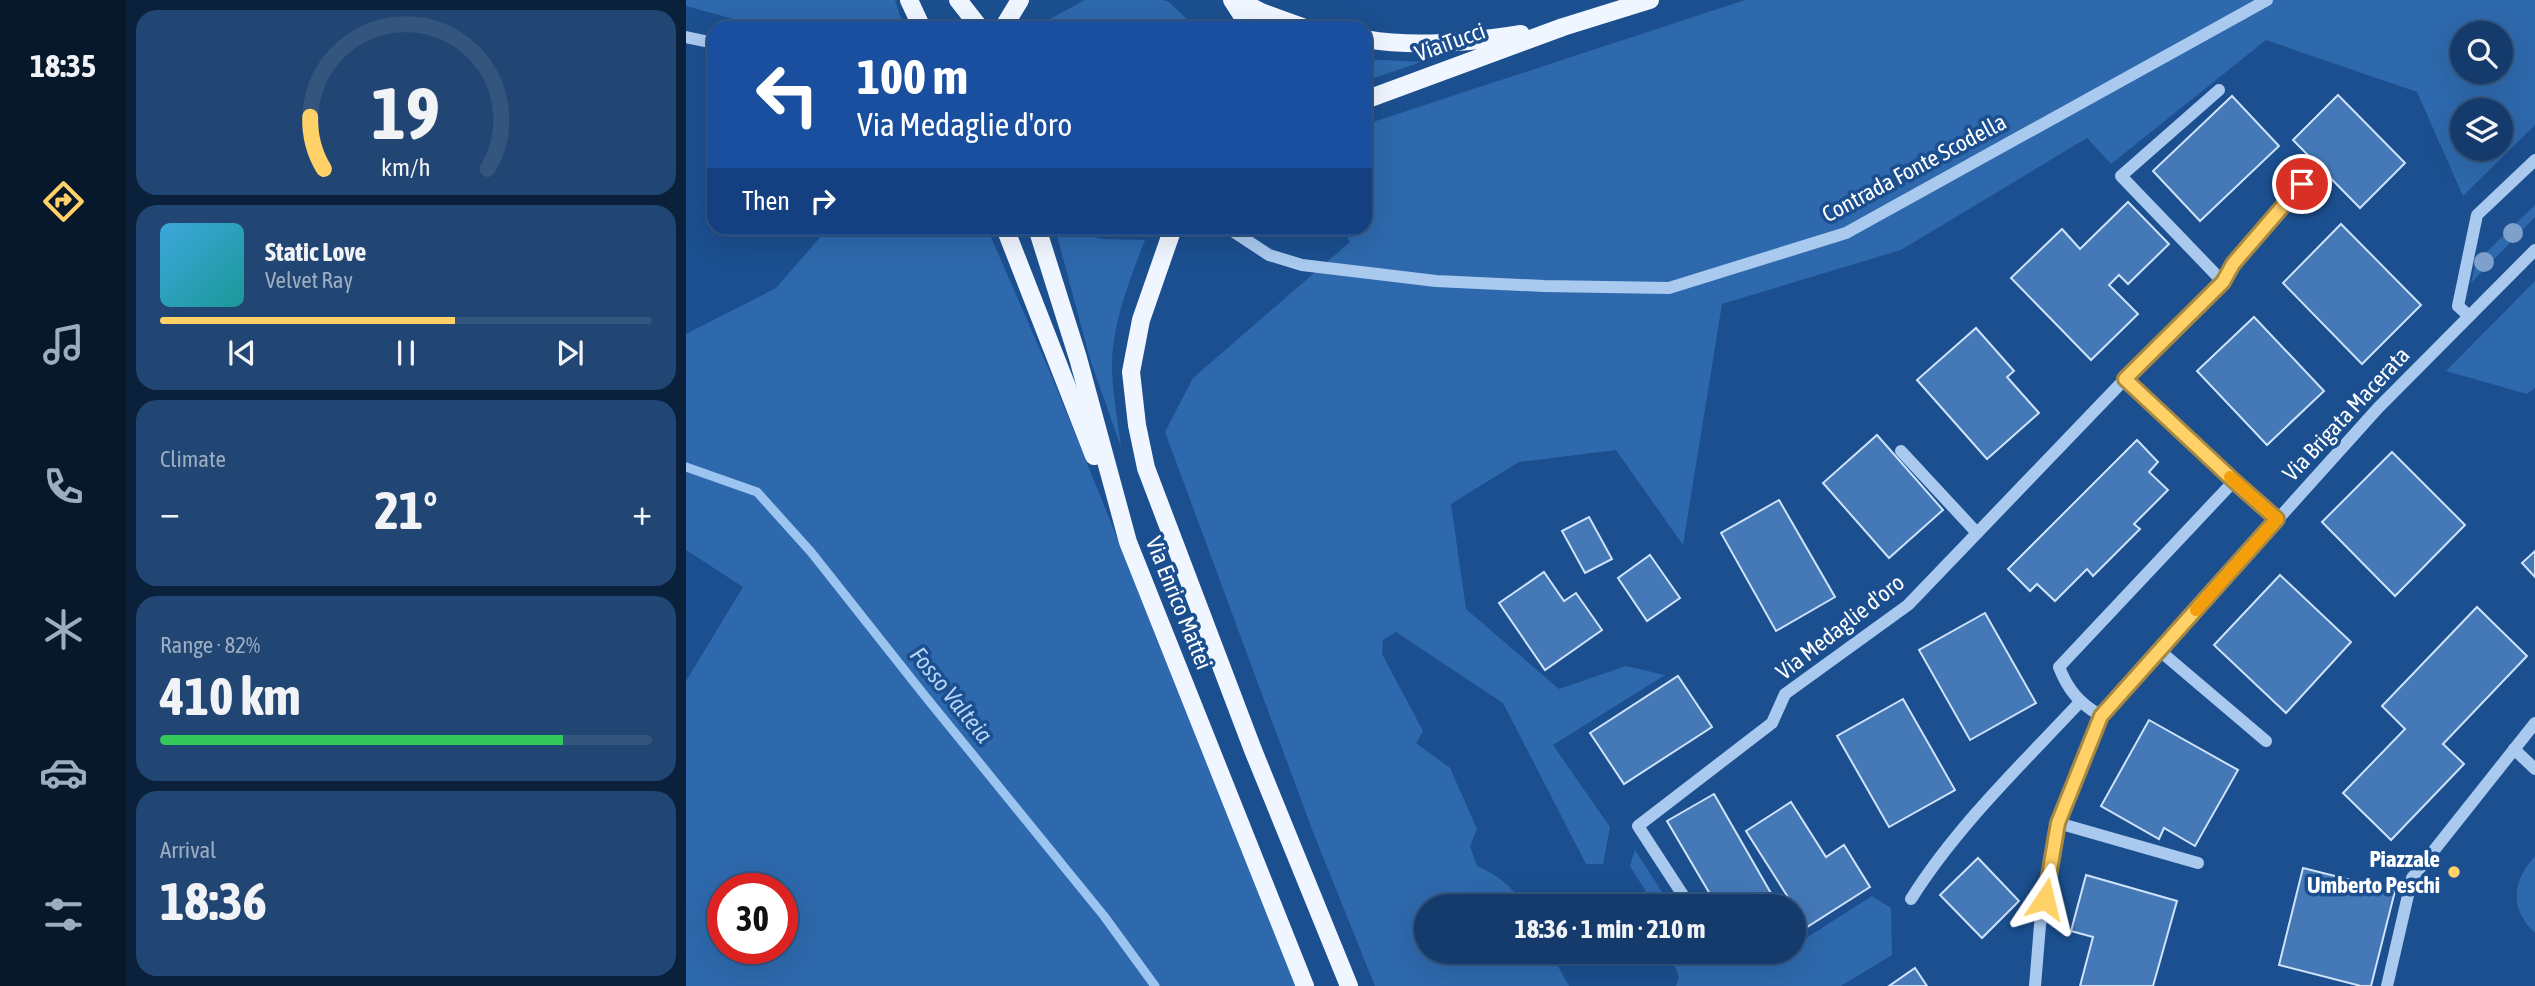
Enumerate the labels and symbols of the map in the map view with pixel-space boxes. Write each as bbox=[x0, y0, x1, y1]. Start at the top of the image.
street label: Via Tucci bbox=[1411, 17, 1489, 67]
street label: Contrada Fonte Scodella bbox=[1818, 108, 2010, 228]
pin bbox=[2272, 154, 2332, 214]
street label: Via Brigata Macerata bbox=[2277, 342, 2415, 486]
street label: Via Enrico Mattei bbox=[1141, 533, 1217, 673]
street label: Via Medaglie d'oro bbox=[1771, 569, 1909, 685]
water label: Fosso Valteia bbox=[905, 642, 998, 748]
place label: Piazzale Umberto Peschi bbox=[2307, 846, 2440, 898]
position arrow bbox=[2008, 862, 2082, 936]
marker: Piazzale Umberto Peschi bbox=[2446, 864, 2462, 880]
speed limit sign: 30 bbox=[707, 873, 798, 964]

